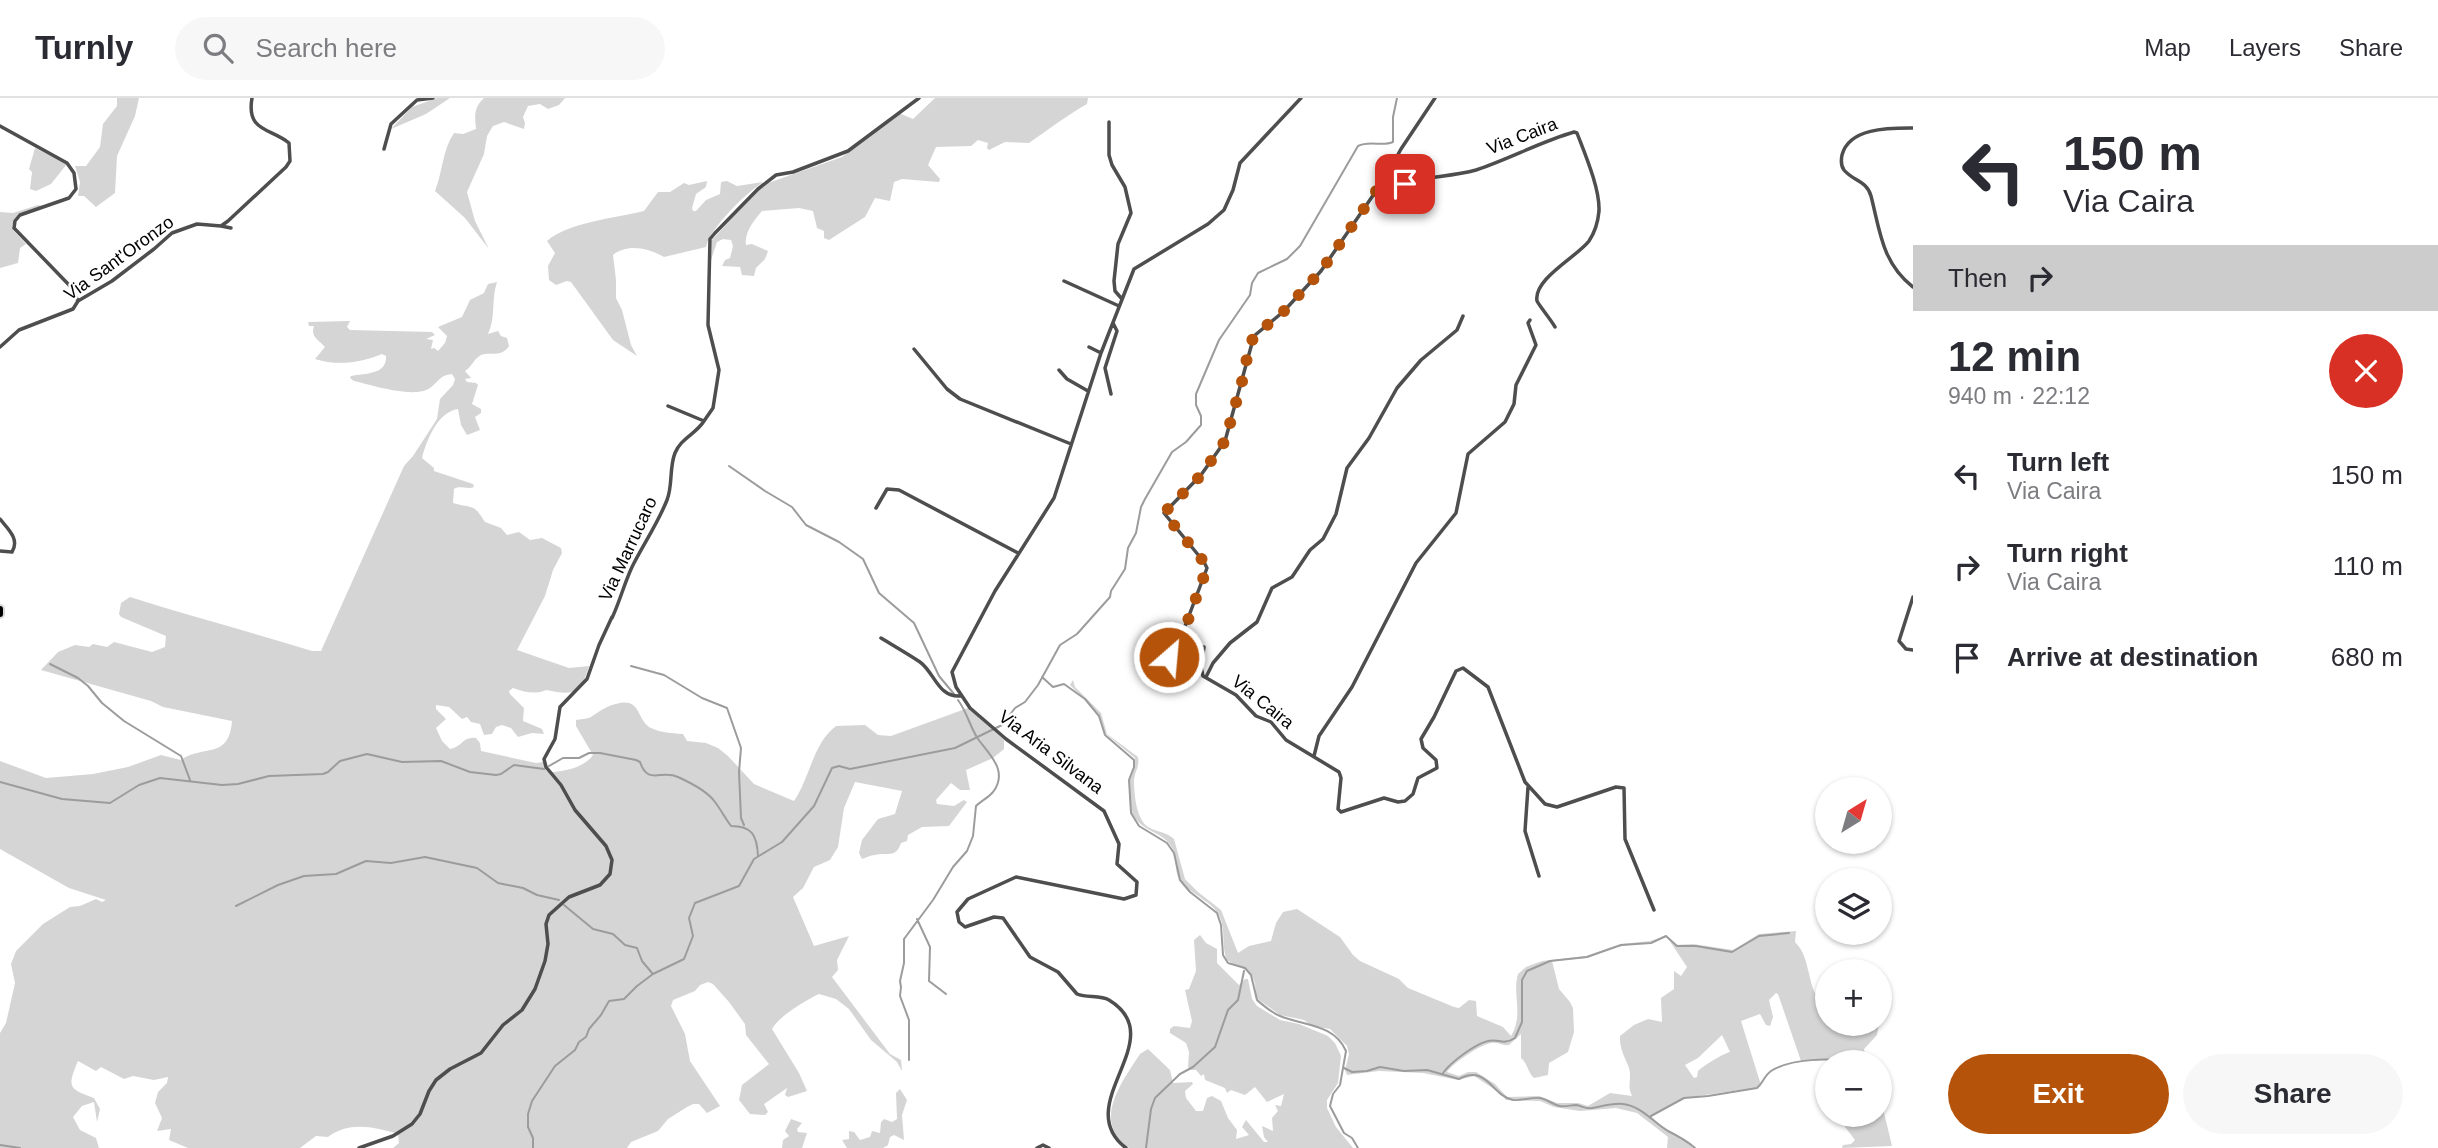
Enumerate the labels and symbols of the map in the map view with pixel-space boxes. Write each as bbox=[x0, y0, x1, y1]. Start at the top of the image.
street label: Via Caira bbox=[1484, 113, 1561, 159]
pin bbox=[1375, 154, 1435, 214]
street label: Via Sant'Oronzo bbox=[60, 212, 178, 304]
street label: Via Marrucaro bbox=[595, 494, 661, 604]
position arrow bbox=[1132, 620, 1206, 694]
street label: Via Caira bbox=[1228, 671, 1299, 734]
street label: Via Aria Silvana bbox=[995, 706, 1108, 798]
north arrow bbox=[1815, 777, 1892, 854]

